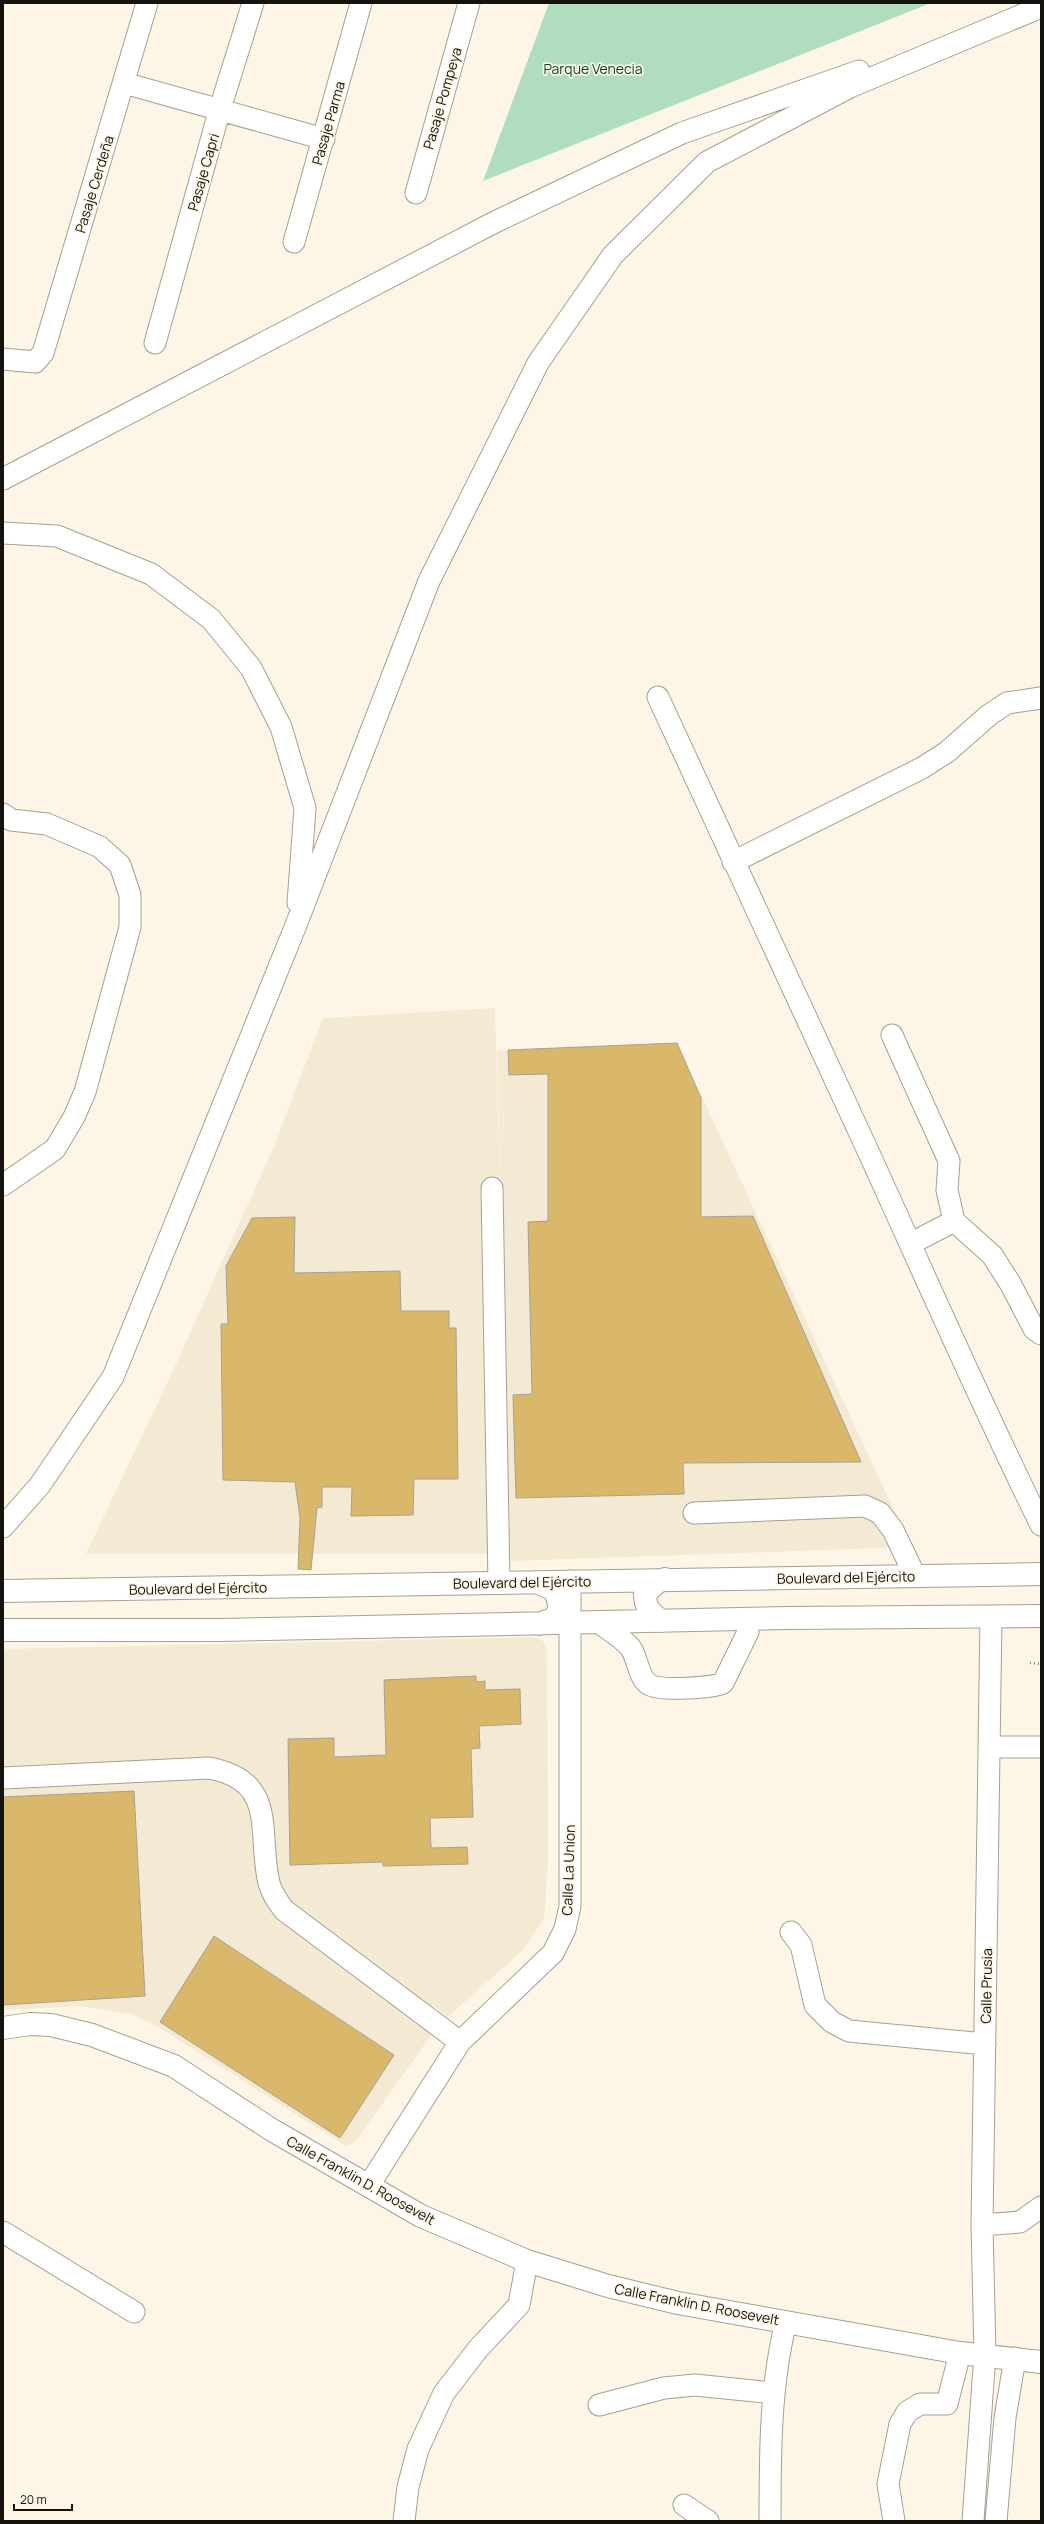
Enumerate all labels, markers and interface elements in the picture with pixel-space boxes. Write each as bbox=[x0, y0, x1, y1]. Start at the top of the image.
street label: Pasaje Pompeya bbox=[418, 45, 466, 151]
park label: Parque Venecia bbox=[543, 59, 643, 78]
street label: Pasaje Parma bbox=[307, 79, 349, 167]
street label: Pasaje Capri bbox=[183, 131, 223, 213]
street label: Pasaje Cerdeña bbox=[70, 133, 118, 235]
street label: Boulevard del Ejército bbox=[777, 1566, 915, 1588]
street label: Boulevard del Ejército bbox=[453, 1571, 591, 1593]
street label: Boulevard del Ejército bbox=[129, 1577, 267, 1599]
street label: Calle La Union bbox=[557, 1824, 579, 1916]
street label: Calle Prusia bbox=[976, 1948, 996, 2024]
street label: Calle Franklin D. Roosevelt bbox=[283, 2131, 439, 2229]
street label: Calle Franklin D. Roosevelt bbox=[613, 2279, 781, 2329]
scale bar bbox=[14, 2486, 72, 2512]
text: 20 m bbox=[20, 2491, 47, 2508]

